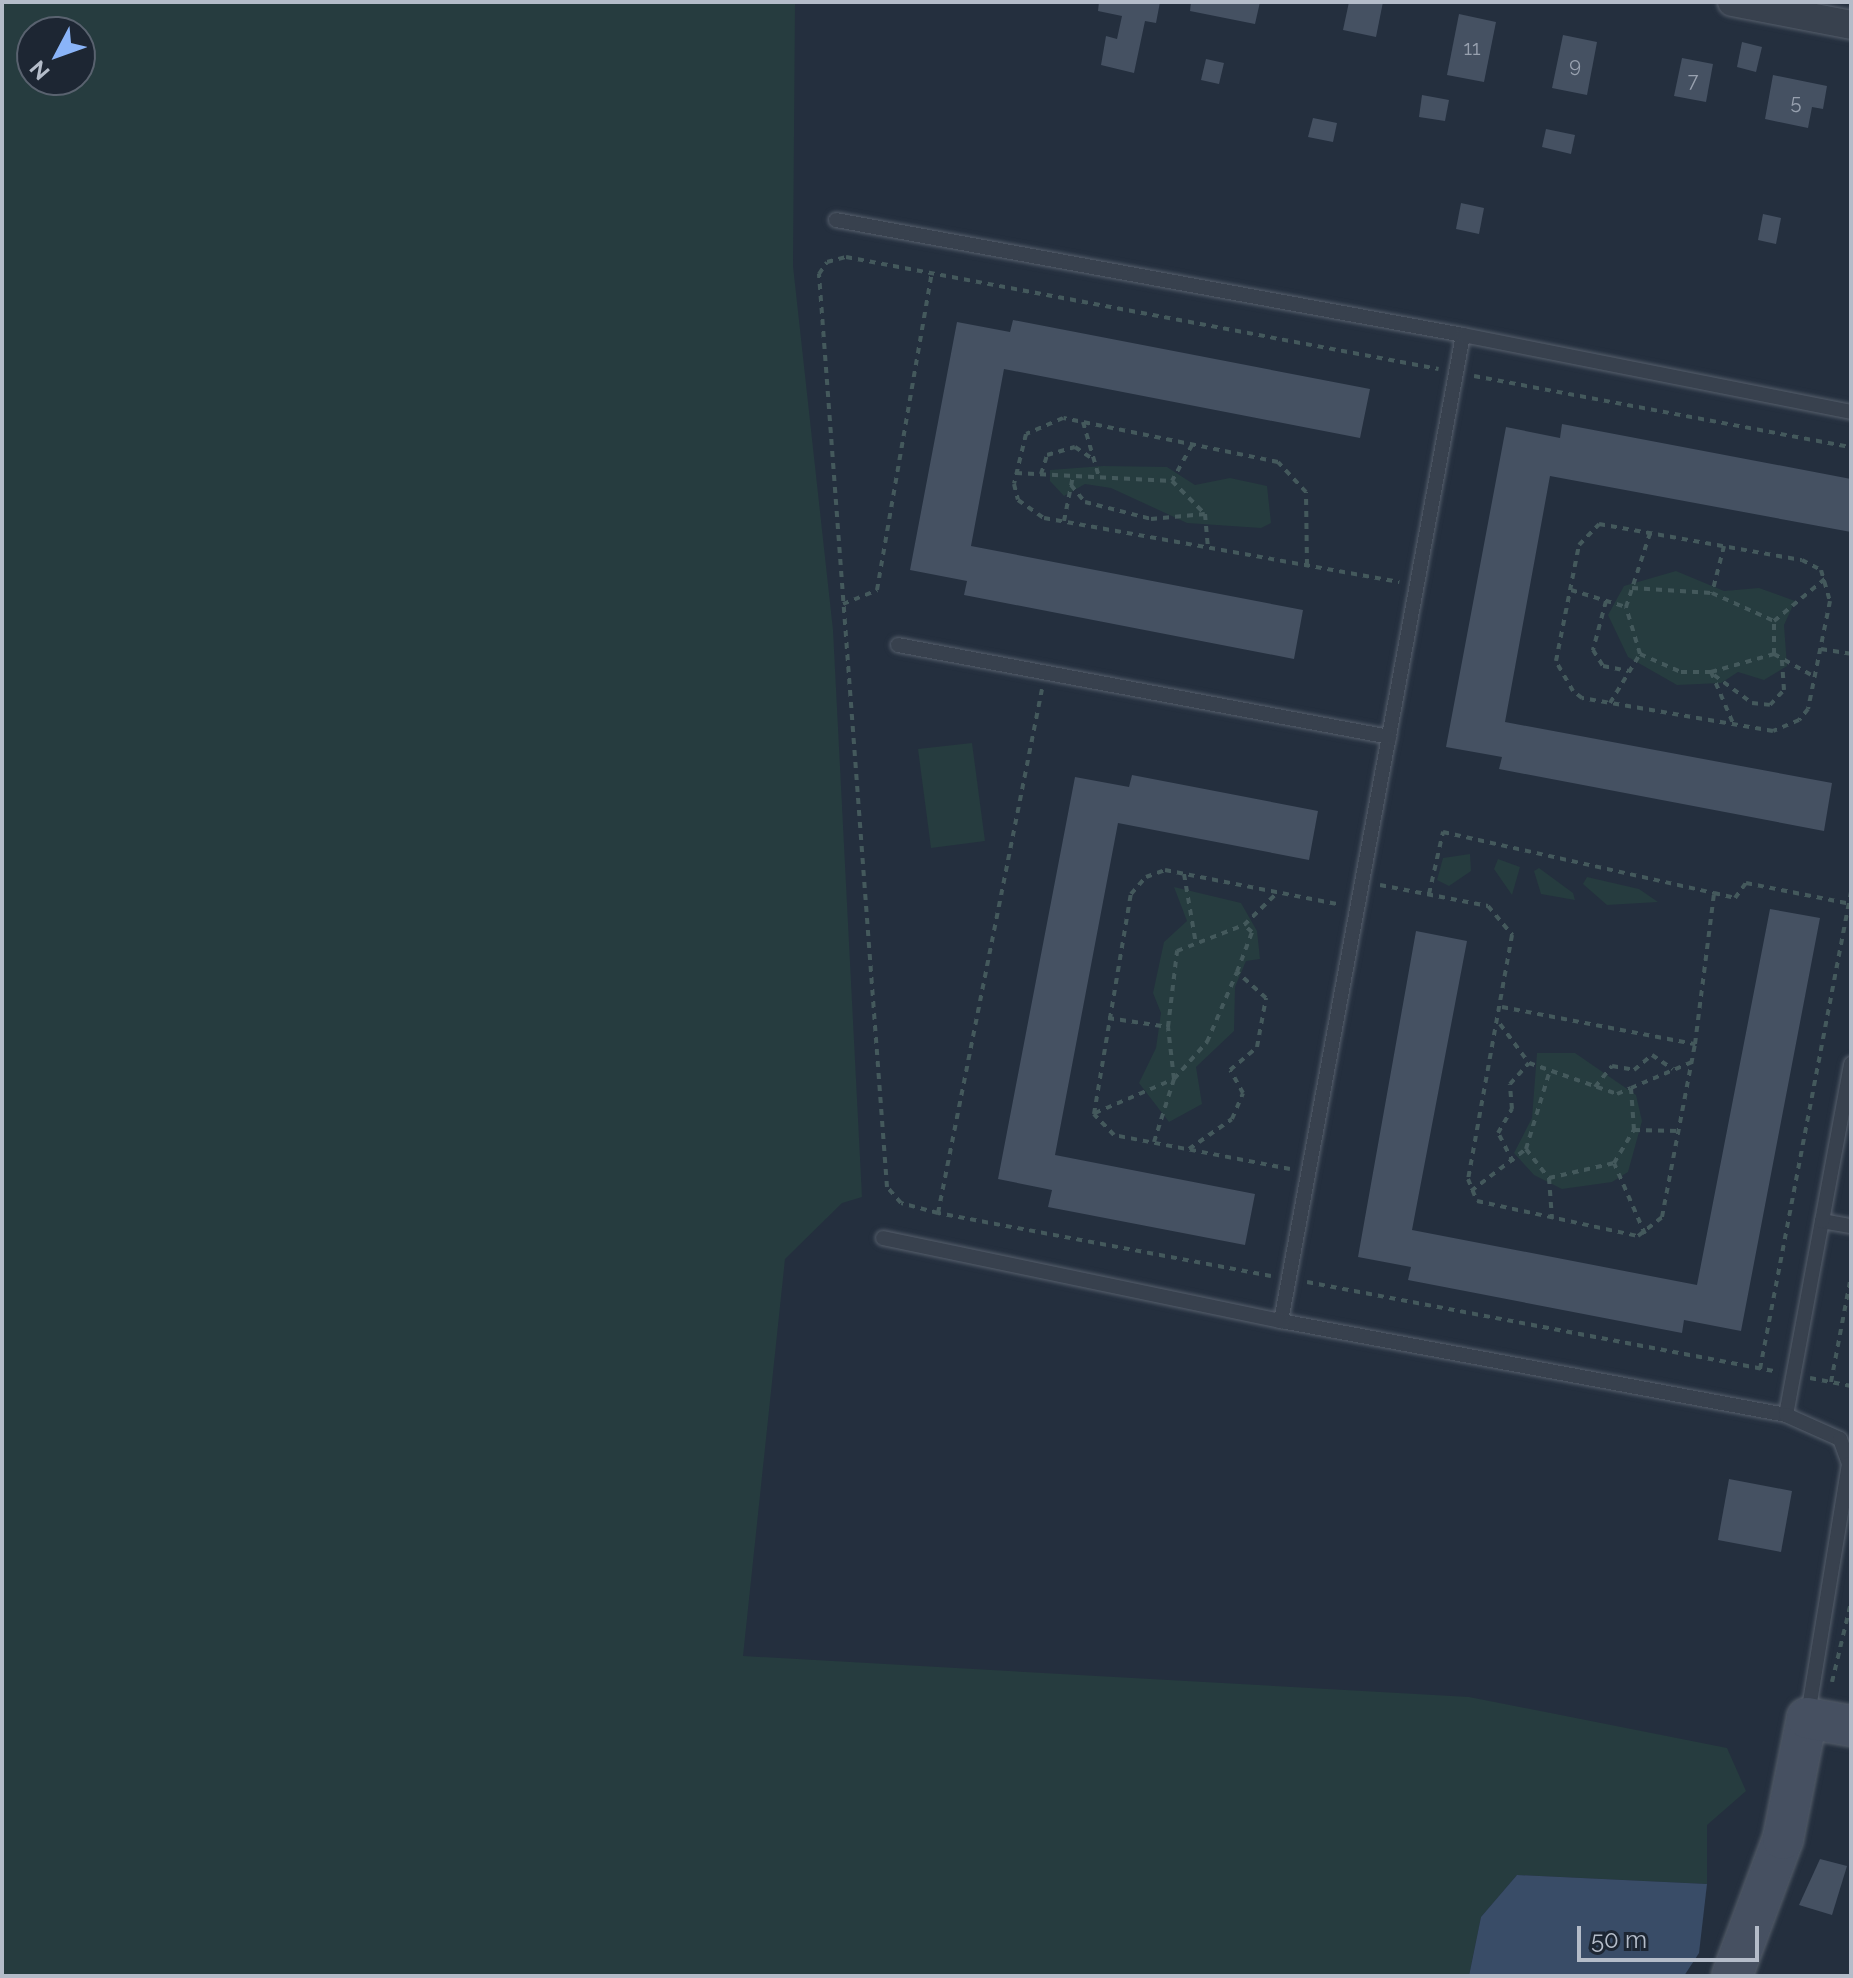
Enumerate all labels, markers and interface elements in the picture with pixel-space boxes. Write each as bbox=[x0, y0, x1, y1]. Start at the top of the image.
north arrow bbox=[16, 16, 96, 96]
house number: 11 bbox=[1463, 36, 1481, 60]
house number: 9 bbox=[1569, 53, 1581, 77]
text: N bbox=[24, 56, 55, 85]
house number: 7 bbox=[1688, 68, 1698, 92]
house number: 5 bbox=[1791, 90, 1801, 114]
scale bar bbox=[1581, 1910, 1763, 1960]
text: 50 m bbox=[1591, 1925, 1647, 1954]

